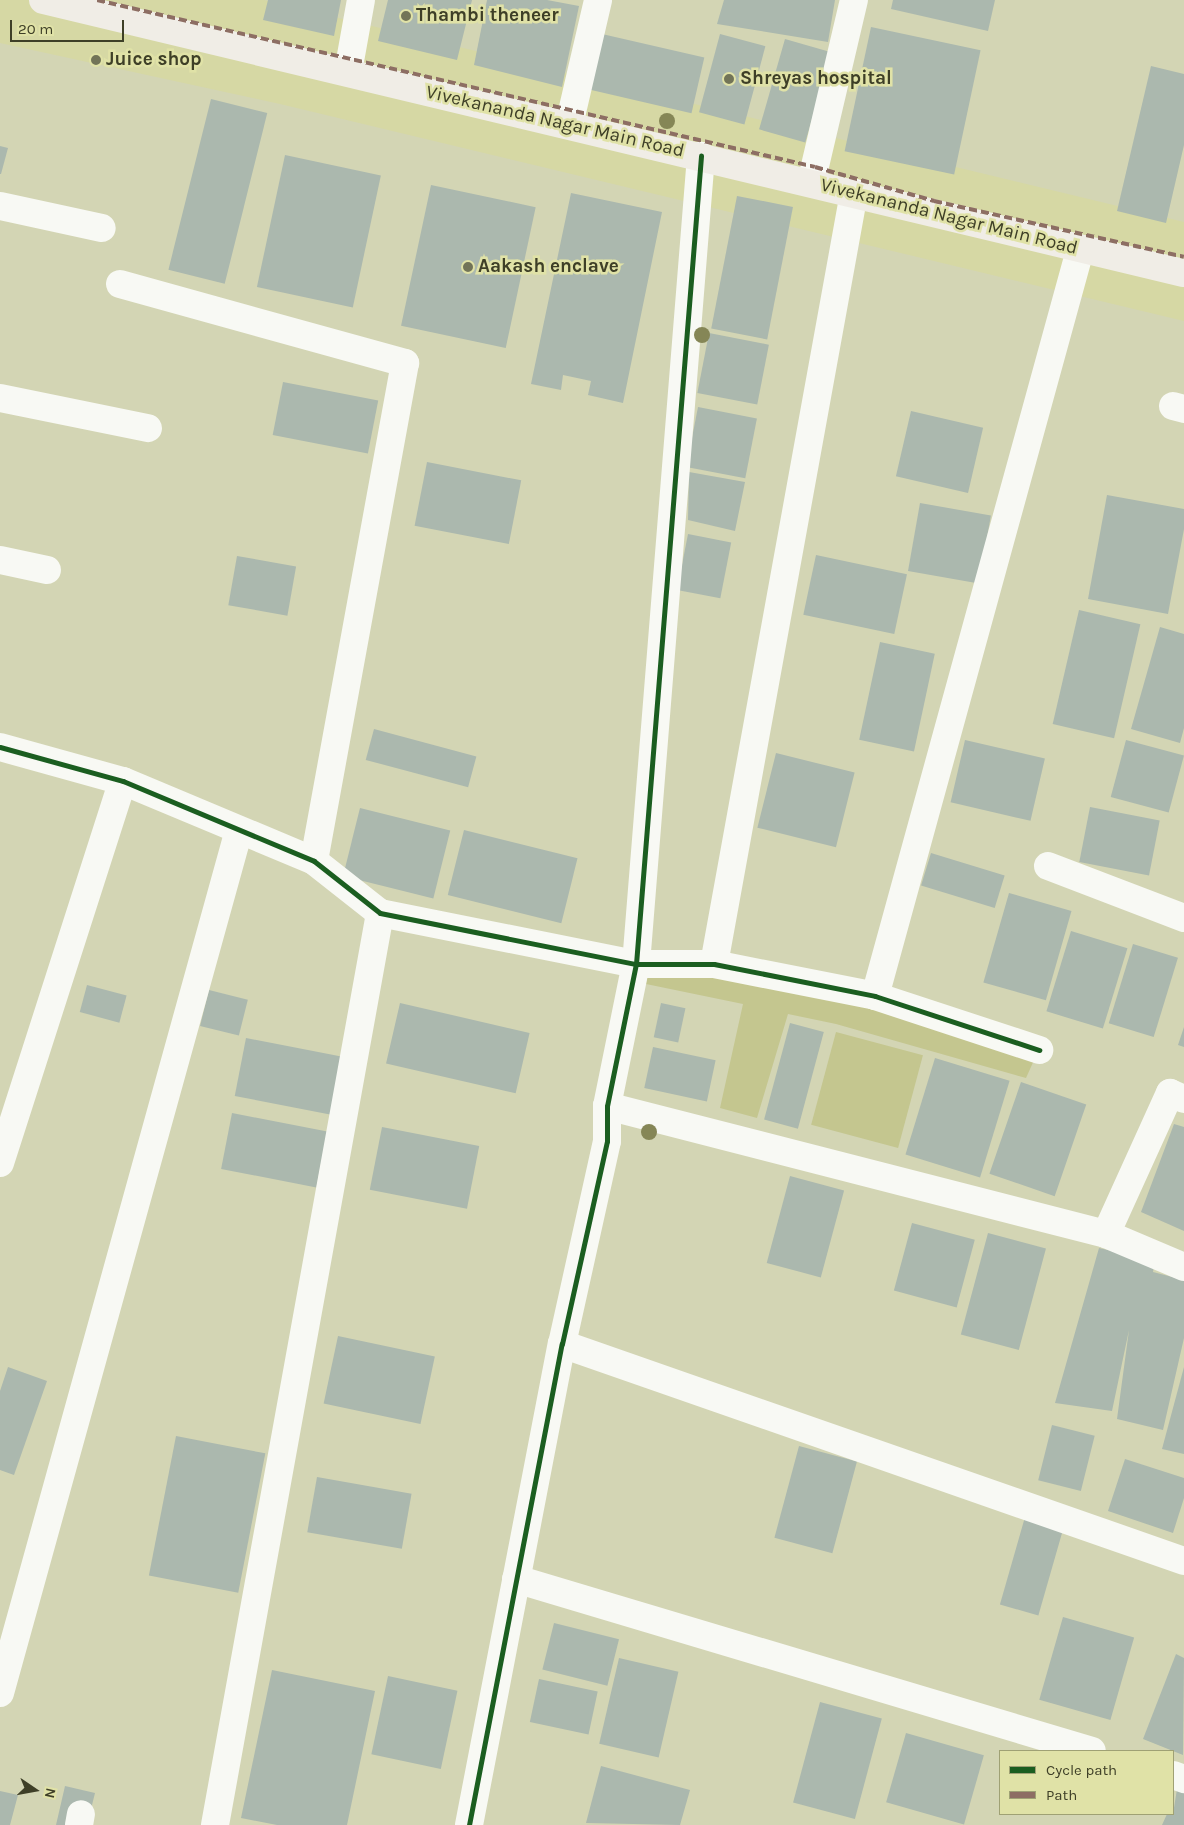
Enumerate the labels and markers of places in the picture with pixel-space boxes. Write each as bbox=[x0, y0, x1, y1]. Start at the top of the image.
place label: Thambi theneer bbox=[416, 5, 559, 27]
marker: Thambi theneer bbox=[400, 10, 412, 22]
place label: Juice shop bbox=[106, 49, 202, 71]
marker: Juice shop bbox=[90, 54, 102, 66]
place label: Shreyas hospital bbox=[740, 68, 892, 90]
marker: Shreyas hospital bbox=[722, 72, 736, 86]
place label: Aakash enclave bbox=[478, 256, 619, 278]
marker: Aakash enclave bbox=[462, 261, 474, 273]

